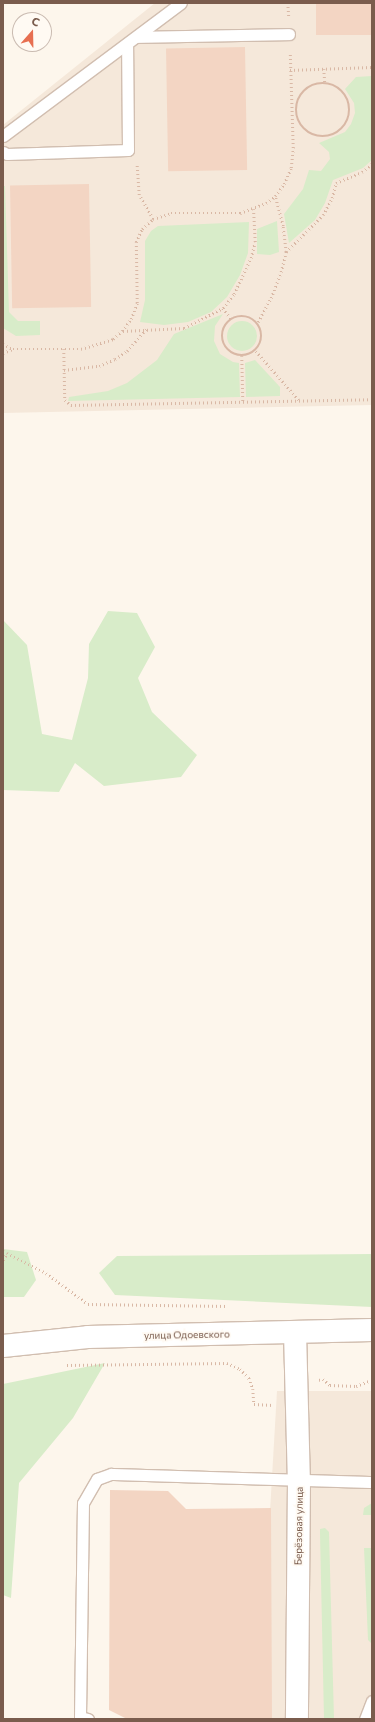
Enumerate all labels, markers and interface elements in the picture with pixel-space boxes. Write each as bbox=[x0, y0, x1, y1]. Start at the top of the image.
north arrow bbox=[12, 12, 52, 52]
text: С bbox=[30, 14, 42, 29]
street label: улица Одоевского bbox=[144, 1328, 230, 1342]
street label: Берёзовая улица bbox=[292, 1487, 306, 1565]

